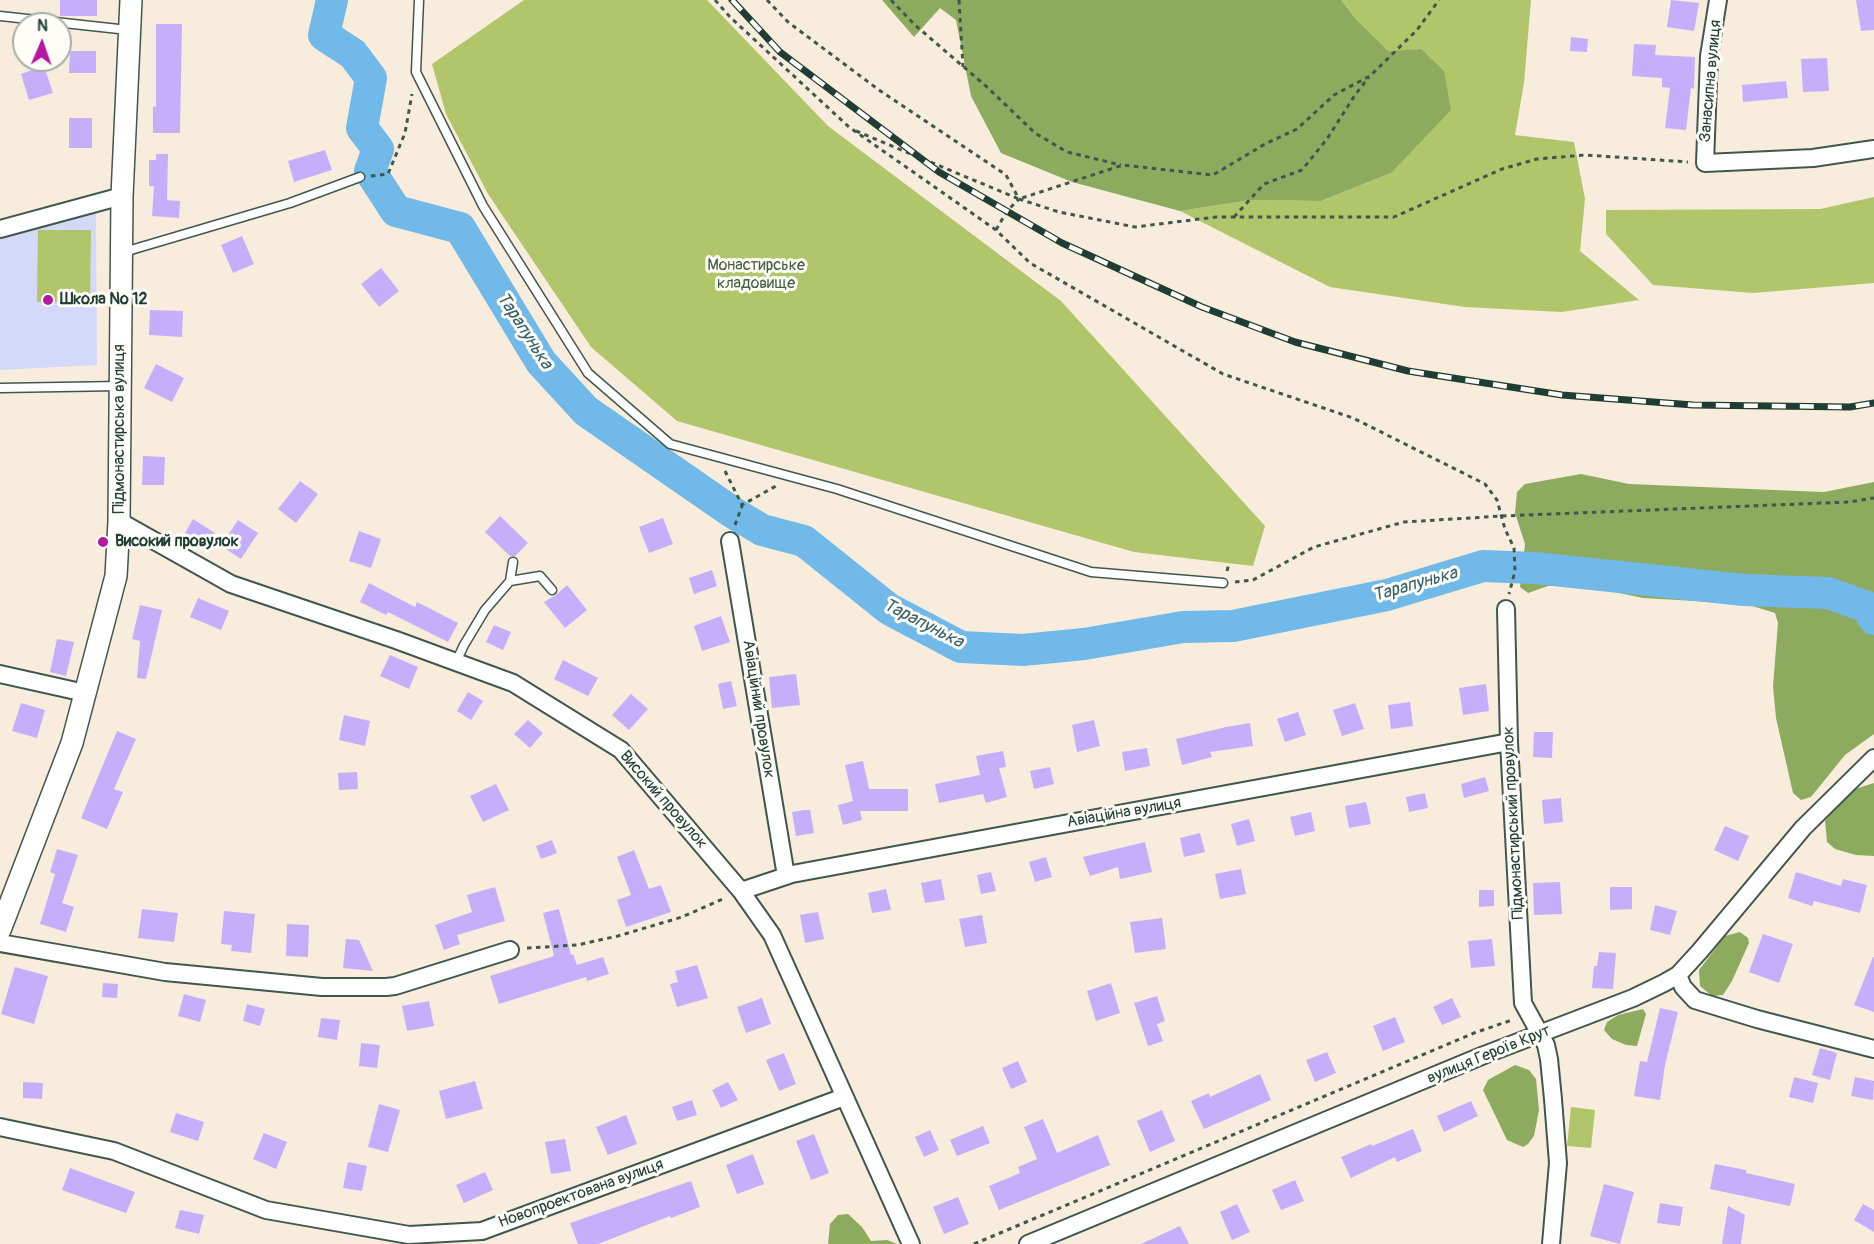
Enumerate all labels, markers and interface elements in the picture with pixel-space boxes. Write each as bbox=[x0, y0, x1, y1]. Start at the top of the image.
north arrow bbox=[12, 12, 72, 72]
text: N bbox=[37, 16, 48, 36]
street label: Занасипна вулиця bbox=[1696, 19, 1726, 143]
park label: Монастирське кладовище bbox=[707, 256, 805, 294]
water label: Тарапунька bbox=[491, 289, 557, 373]
place label: Школа № 12 bbox=[60, 290, 147, 310]
marker: Школа № 12 bbox=[41, 293, 55, 307]
street label: Підмонастирська вулиця bbox=[110, 344, 130, 514]
place label: Високий провулок bbox=[115, 532, 239, 552]
marker: Високий провулок bbox=[96, 535, 110, 549]
water label: Тарапунька bbox=[1370, 563, 1460, 607]
water label: Тарапунька bbox=[879, 595, 967, 653]
street label: Авіаційний провулок bbox=[738, 639, 778, 779]
street label: Підмонастирський провулок bbox=[1499, 726, 1529, 920]
street label: Високий провулок bbox=[615, 747, 711, 853]
street label: Авіаційна вулиця bbox=[1065, 793, 1183, 833]
street label: вулиця Героїв Крут bbox=[1425, 1022, 1553, 1088]
street label: Новопроектована вулиця bbox=[496, 1155, 666, 1233]

